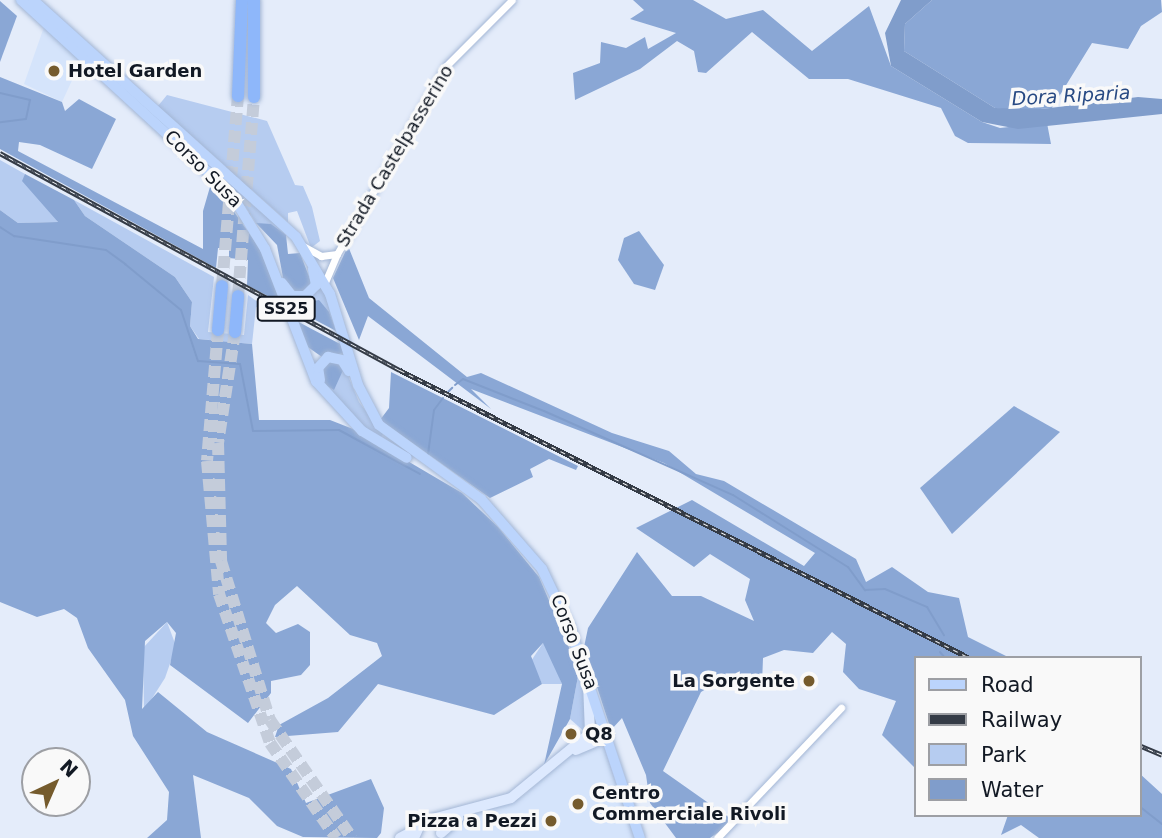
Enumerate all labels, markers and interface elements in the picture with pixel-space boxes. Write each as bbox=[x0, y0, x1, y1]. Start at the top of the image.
place label: Hotel Garden bbox=[68, 60, 202, 82]
street label: Strada Castelpasserino bbox=[332, 61, 458, 251]
marker: Hotel Garden bbox=[46, 63, 62, 79]
water label: Dora Riparia bbox=[1011, 82, 1131, 110]
street label: Corso Susa bbox=[160, 126, 246, 212]
road number: SS25 bbox=[256, 296, 316, 322]
street label: Corso Susa bbox=[546, 591, 602, 693]
legend bbox=[914, 656, 1141, 817]
place label: La Sorgente bbox=[672, 670, 795, 692]
marker: La Sorgente bbox=[801, 673, 817, 689]
text: Road bbox=[981, 673, 1034, 697]
text: Railway bbox=[981, 708, 1062, 732]
place label: Q8 bbox=[585, 723, 613, 745]
marker: Q8 bbox=[563, 726, 579, 742]
text: Park bbox=[981, 743, 1026, 767]
north arrow bbox=[21, 747, 91, 817]
text: N bbox=[56, 755, 83, 782]
text: Water bbox=[981, 778, 1043, 802]
place label: Centro Commerciale Rivoli bbox=[592, 783, 786, 826]
marker: Centro Commerciale Rivoli bbox=[570, 796, 586, 812]
place label: Pizza a Pezzi bbox=[407, 810, 537, 832]
marker: Pizza a Pezzi bbox=[543, 813, 559, 829]

